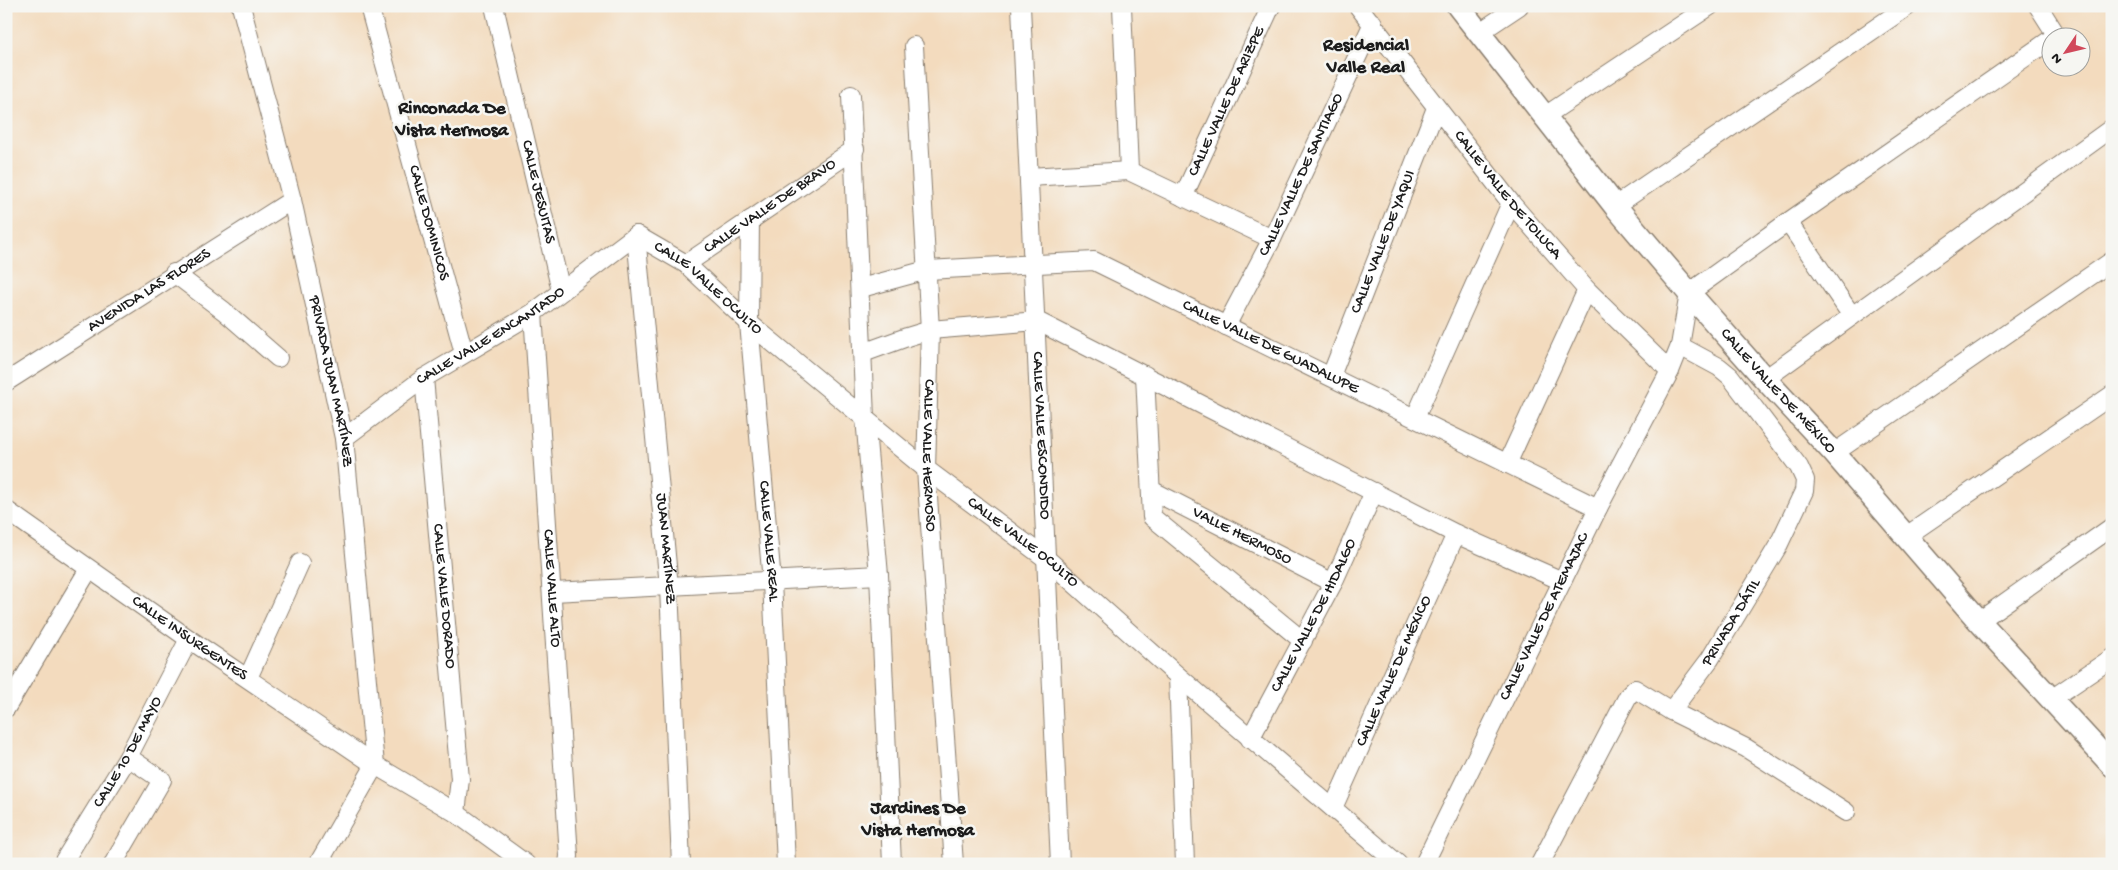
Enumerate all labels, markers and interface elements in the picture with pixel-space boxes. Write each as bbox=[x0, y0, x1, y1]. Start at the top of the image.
street label: CALLE VALLE DE ARIZPE bbox=[1184, 23, 1270, 179]
north arrow bbox=[2040, 28, 2090, 78]
district label: Residencial Valle Real bbox=[1322, 35, 1409, 80]
text: N bbox=[2048, 49, 2067, 67]
street label: CALLE VALLE DE SANTIAGO bbox=[1255, 90, 1348, 260]
district label: Rinconada De Vista Hermosa bbox=[395, 98, 510, 143]
street label: CALLE VALLE DE TOLUCA bbox=[1449, 127, 1566, 265]
street label: CALLE JESUITAS bbox=[516, 138, 559, 246]
street label: CALLE VALLE DE BRAVO bbox=[700, 155, 841, 258]
street label: CALLE DOMINICOS bbox=[404, 163, 453, 283]
street label: CALLE VALLE DE YAQUI bbox=[1347, 168, 1420, 316]
street label: CALLE VALLE OCULTO bbox=[650, 238, 766, 340]
street label: AVENIDA LAS FLORES bbox=[84, 244, 215, 337]
street label: CALLE VALLE ENCANTADO bbox=[413, 282, 569, 390]
street label: PRIVADA JUAN MARTÍNEZ bbox=[303, 293, 356, 468]
street label: CALLE VALLE DE GUADALUPE bbox=[1179, 296, 1363, 399]
street label: CALLE VALLE DE MÉXICO bbox=[1716, 325, 1840, 458]
street label: CALLE VALLE ESCONDIDO bbox=[1027, 351, 1054, 520]
street label: CALLE VALLE HERMOSO bbox=[916, 379, 940, 533]
street label: CALLE VALLE REAL bbox=[754, 480, 783, 603]
street label: JUAN MARTÍNEZ bbox=[651, 492, 679, 605]
street label: CALLE VALLE OCULTO bbox=[963, 493, 1083, 592]
street label: VALLE HERMOSO bbox=[1188, 503, 1295, 570]
street label: CALLE VALLE DORADO bbox=[428, 523, 460, 670]
street label: CALLE VALLE ALTO bbox=[538, 529, 565, 649]
street label: CALLE VALLE DE ATEMAJAC bbox=[1496, 529, 1594, 704]
street label: CALLE VALLE DE HIDALGO bbox=[1267, 536, 1361, 696]
street label: PRIVADA DÁTIL bbox=[1698, 575, 1766, 671]
street label: CALLE INSURGENTES bbox=[128, 592, 252, 686]
street label: CALLE VALLE DE MÉXICO bbox=[1352, 592, 1437, 750]
street label: CALLE 10 DE MAYO bbox=[89, 693, 167, 811]
district label: Jardines De Vista Hermosa bbox=[861, 798, 976, 843]

